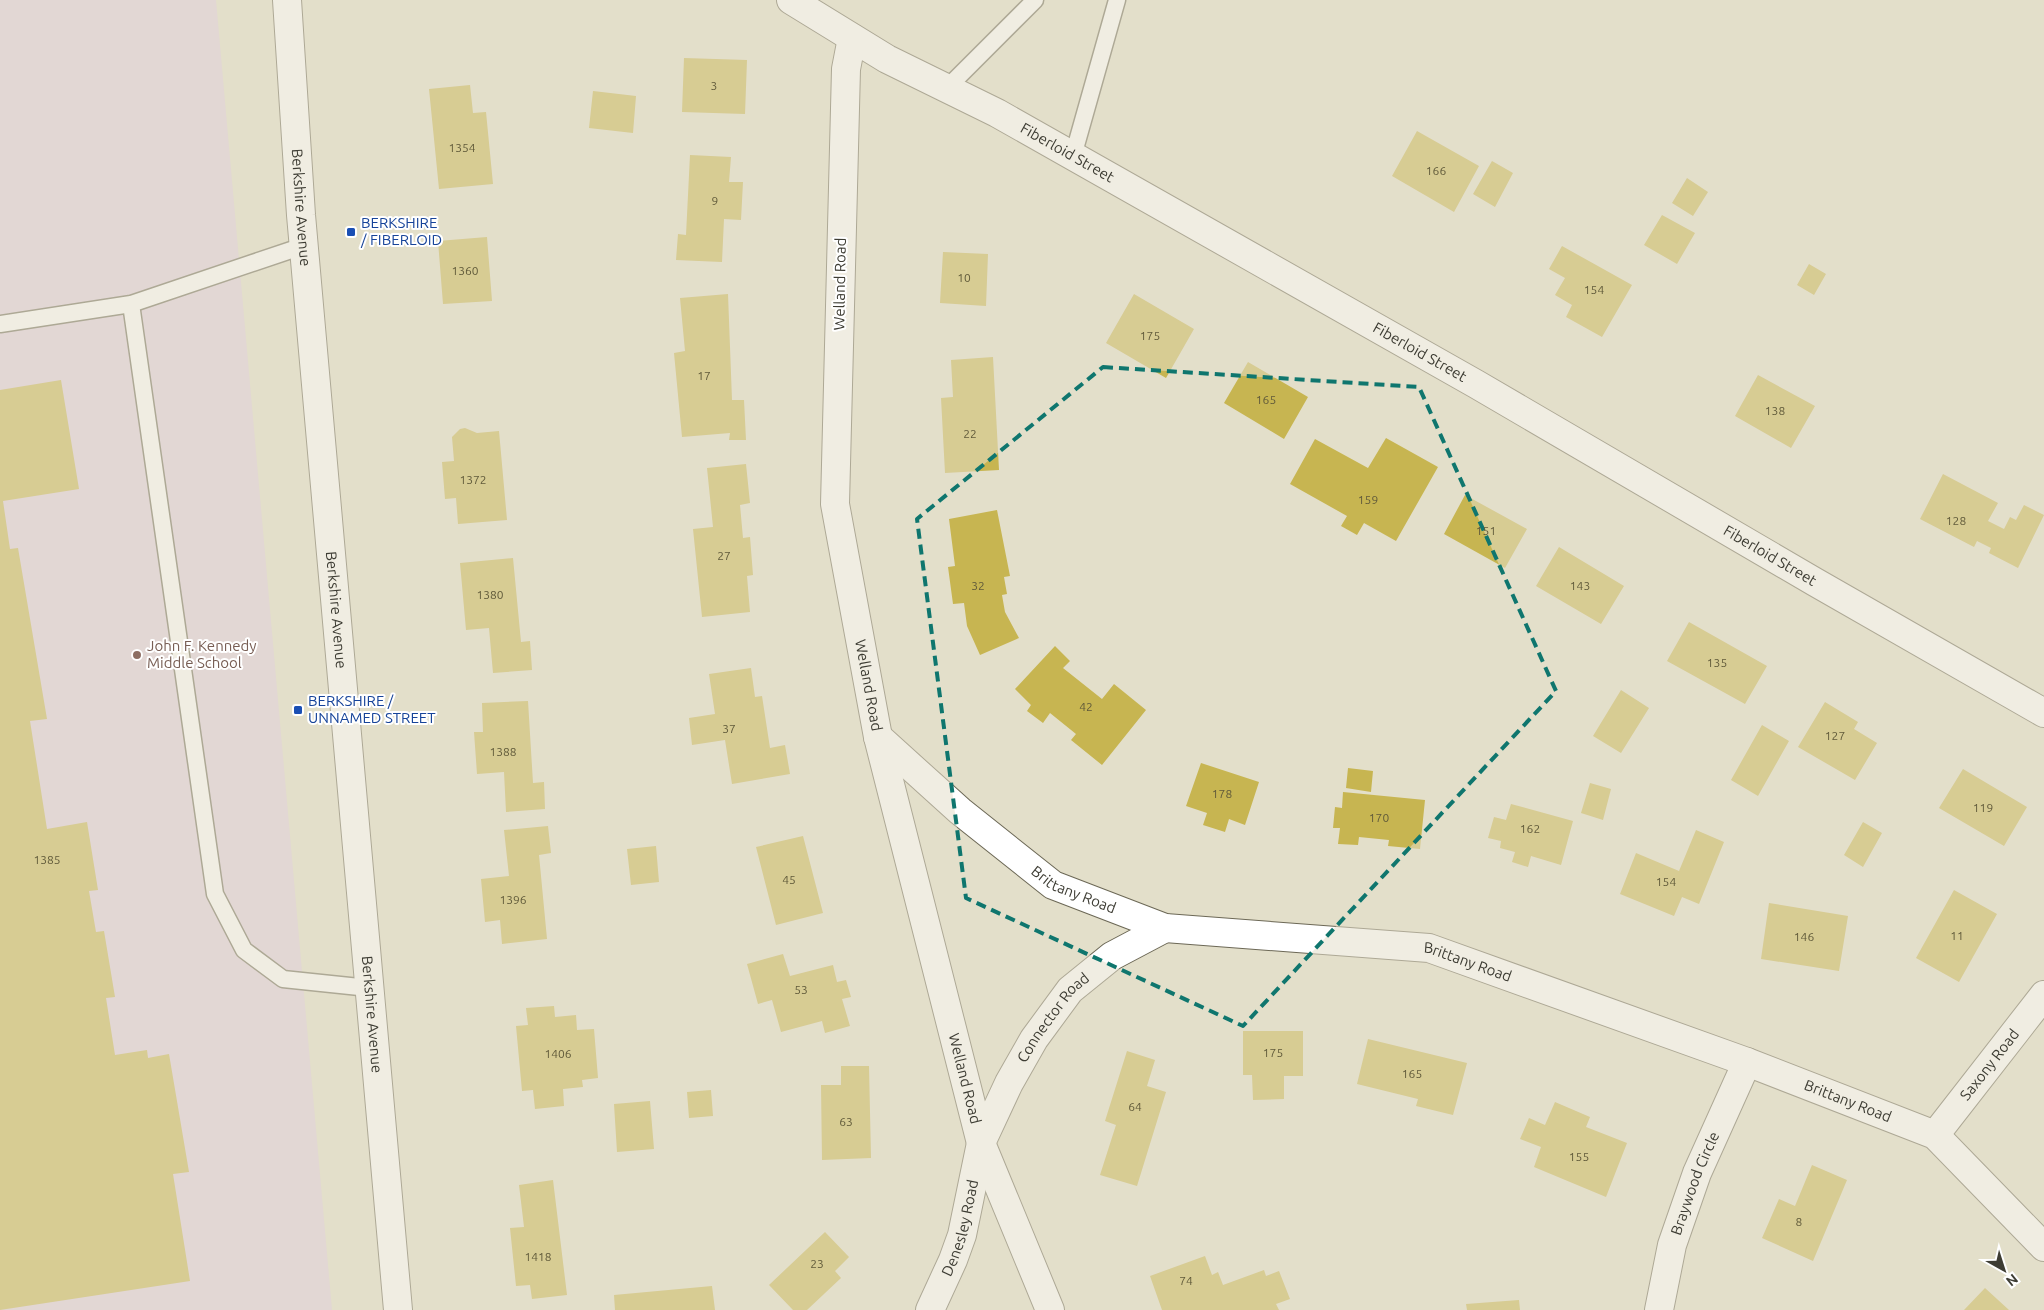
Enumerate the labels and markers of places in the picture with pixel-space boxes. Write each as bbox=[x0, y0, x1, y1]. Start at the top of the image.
place label: BERKSHIRE / FIBERLOID bbox=[360, 214, 442, 248]
marker: BERKSHIRE / FIBERLOID bbox=[345, 226, 357, 238]
place label: John F. Kennedy Middle School bbox=[147, 637, 257, 671]
marker: John F. Kennedy Middle School bbox=[131, 649, 143, 661]
place label: BERKSHIRE / UNNAMED STREET bbox=[308, 692, 436, 726]
marker: BERKSHIRE / UNNAMED STREET bbox=[292, 704, 304, 716]

